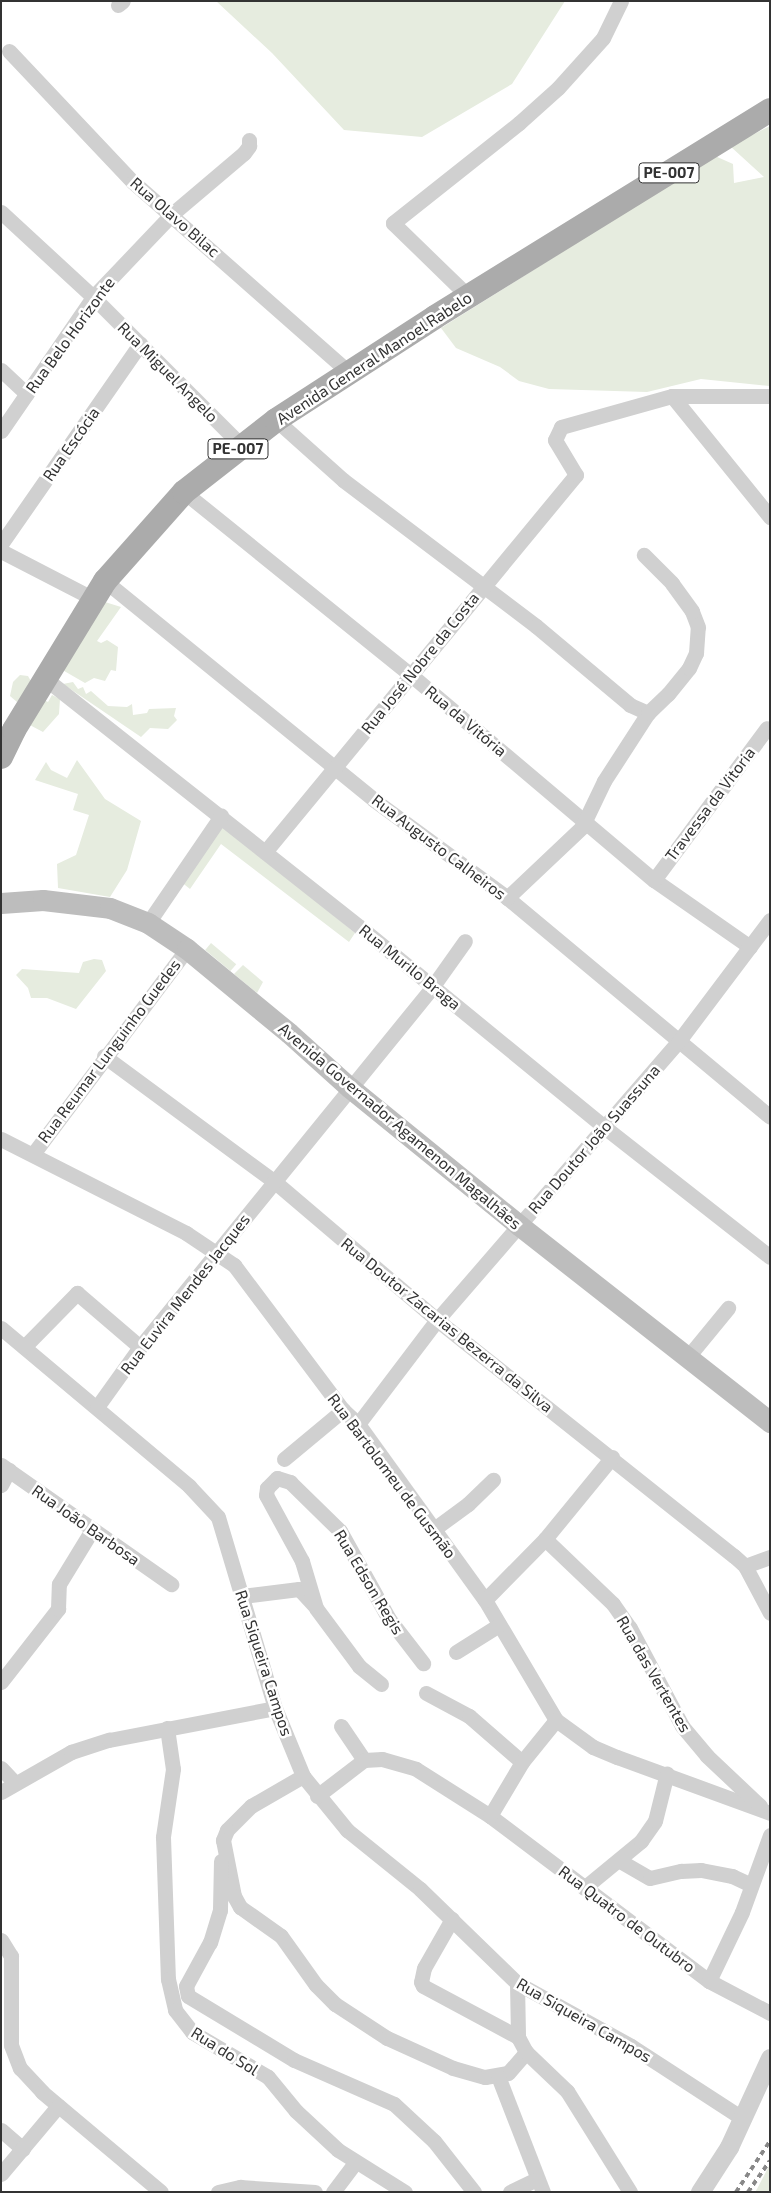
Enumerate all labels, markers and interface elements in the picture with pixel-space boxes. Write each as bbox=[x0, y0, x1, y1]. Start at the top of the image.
road number: PE-007 bbox=[638, 160, 700, 186]
street label: Rua Olavo Bilac bbox=[126, 173, 224, 261]
street label: Rua Belo Horizonte bbox=[21, 273, 119, 397]
street label: Avenida General Manoel Rabelo bbox=[272, 287, 476, 429]
street label: Rua Miguel Angelo bbox=[114, 318, 222, 426]
street label: Rua Escócia bbox=[39, 403, 103, 485]
road number: PE-007 bbox=[207, 436, 269, 462]
street label: Rua José Nobre da Costa bbox=[357, 588, 483, 738]
street label: Rua da Vitória bbox=[421, 681, 511, 761]
street label: Travessa da Vitoria bbox=[661, 743, 759, 865]
street label: Rua Augusto Calheiros bbox=[368, 790, 510, 904]
street label: Rua Murilo Braga bbox=[355, 920, 465, 1014]
street label: Rua Reumar Lunguinho Guedes bbox=[34, 955, 184, 1147]
street label: Avenida Governador Agamenon Magalhães bbox=[274, 1019, 526, 1233]
street label: Rua Doutor João Suassuna bbox=[524, 1060, 664, 1218]
street label: Rua Euvira Mendes Jacques bbox=[116, 1210, 254, 1378]
street label: Rua Doutor Zacarias Bezerra da Silva bbox=[337, 1233, 557, 1417]
street label: Rua Bartolomeu de Gusmão bbox=[324, 1390, 460, 1562]
street label: Rua João Barbosa bbox=[28, 1481, 144, 1569]
street label: Rua Edson Regis bbox=[330, 1526, 408, 1638]
street label: Rua Siqueira Campos bbox=[231, 1588, 297, 1738]
street label: Rua das Vertentes bbox=[613, 1612, 695, 1736]
street label: Rua Quatro de Outubro bbox=[555, 1861, 699, 1977]
street label: Rua Siqueira Campos bbox=[513, 1974, 655, 2066]
street label: Rua do Sol bbox=[188, 2023, 262, 2079]

